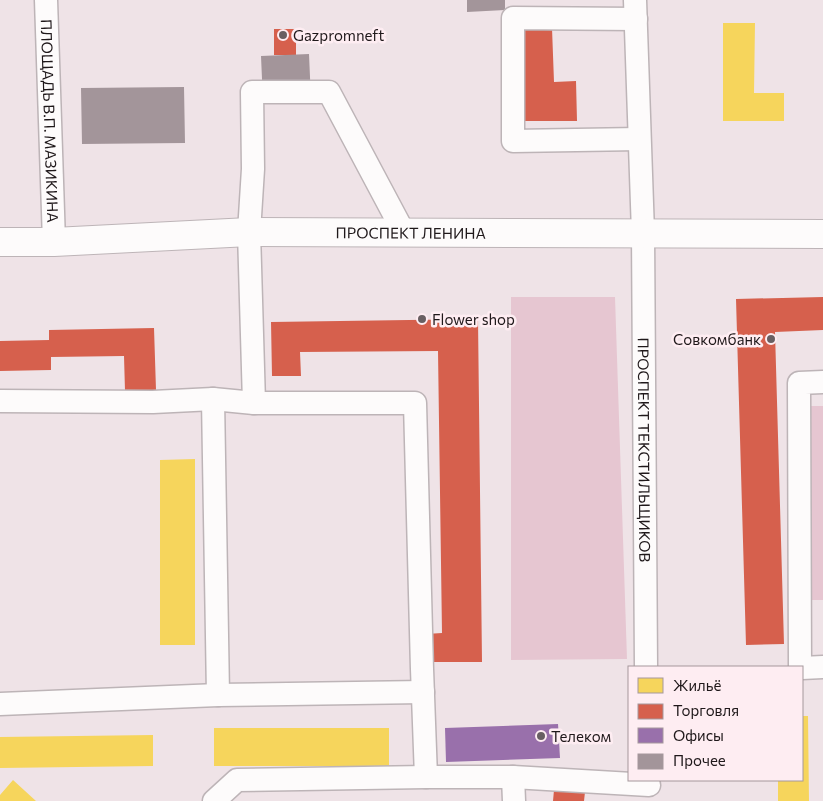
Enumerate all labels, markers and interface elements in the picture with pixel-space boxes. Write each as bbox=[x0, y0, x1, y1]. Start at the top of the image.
street label: ПЛОЩАДЬ В.П. МАЗИКИНА bbox=[38, 19, 62, 223]
place label: Gazpromneft bbox=[293, 26, 384, 44]
marker: Gazpromneft bbox=[277, 29, 289, 41]
street label: ПРОСПЕКТ ЛЕНИНА bbox=[336, 223, 486, 242]
place label: Flower shop bbox=[432, 310, 515, 328]
marker: Flower shop bbox=[416, 313, 428, 325]
place label: Совкомбанк bbox=[673, 330, 761, 348]
marker: Совкомбанк bbox=[765, 333, 777, 345]
street label: ПРОСПЕКТ ТЕКСТИЛЬЩИКОВ bbox=[635, 337, 654, 563]
legend bbox=[628, 666, 803, 781]
text: Жильё bbox=[673, 676, 721, 694]
text: Торговля bbox=[673, 701, 739, 719]
text: Офисы bbox=[673, 726, 724, 744]
place label: Телеком bbox=[551, 727, 611, 745]
marker: Телеком bbox=[535, 730, 547, 742]
text: Прочее bbox=[673, 751, 726, 769]

